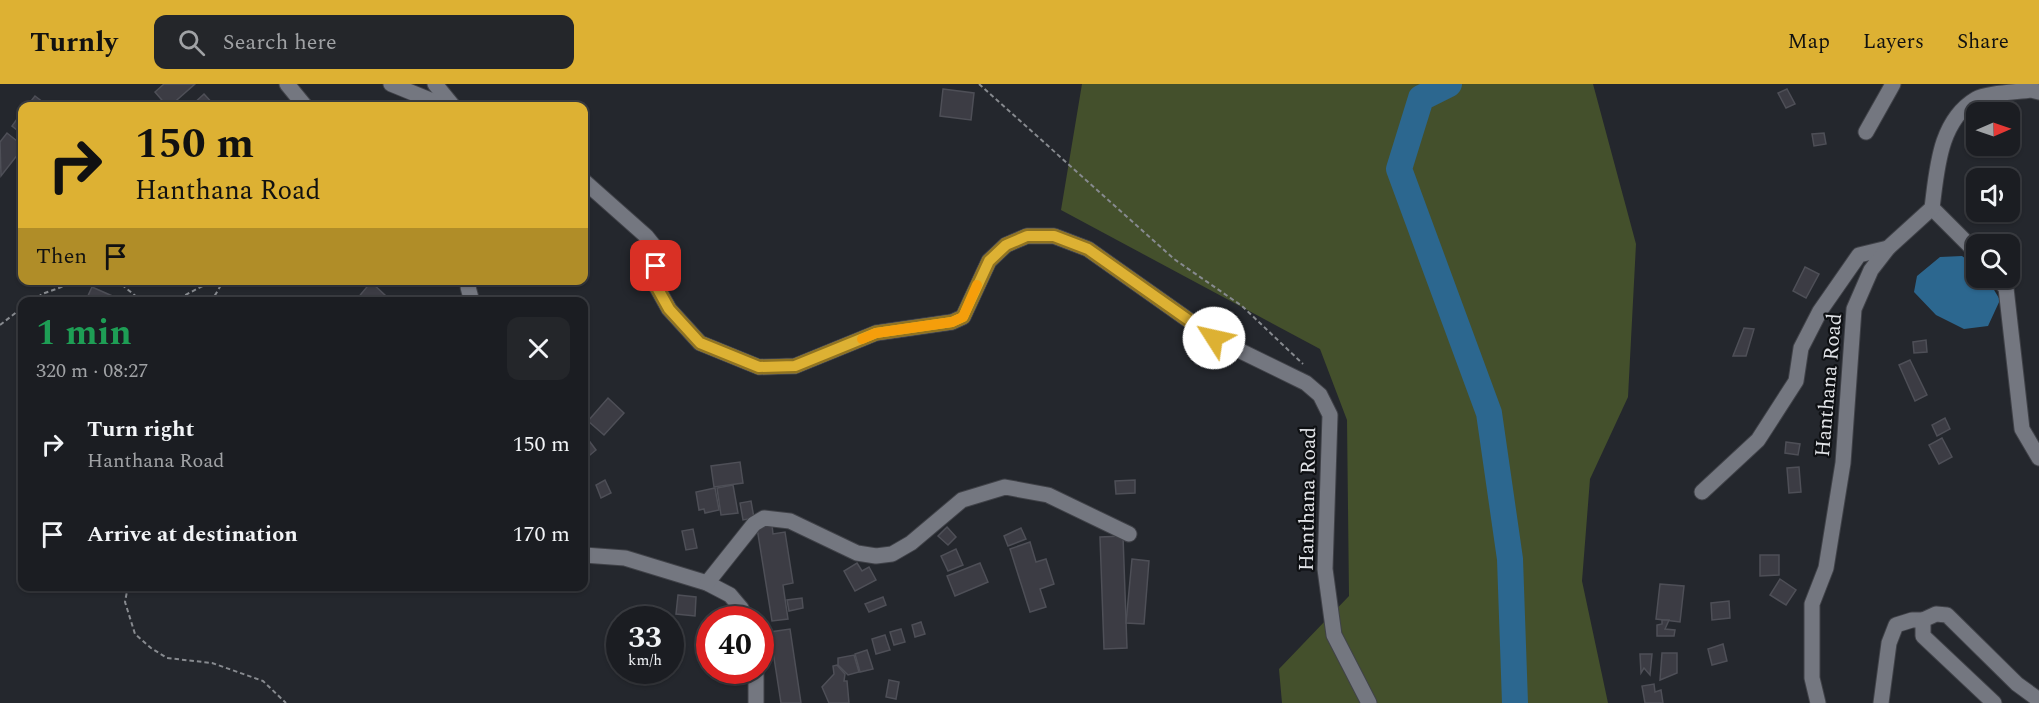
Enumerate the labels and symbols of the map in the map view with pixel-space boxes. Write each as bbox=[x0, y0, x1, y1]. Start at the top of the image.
north arrow bbox=[1966, 102, 2020, 156]
pin bbox=[630, 240, 681, 291]
position arrow bbox=[1182, 306, 1246, 370]
street label: Hanthana Road bbox=[1807, 312, 1851, 458]
street label: Hanthana Road bbox=[1291, 427, 1325, 571]
speed limit sign: 40 bbox=[696, 606, 774, 684]

